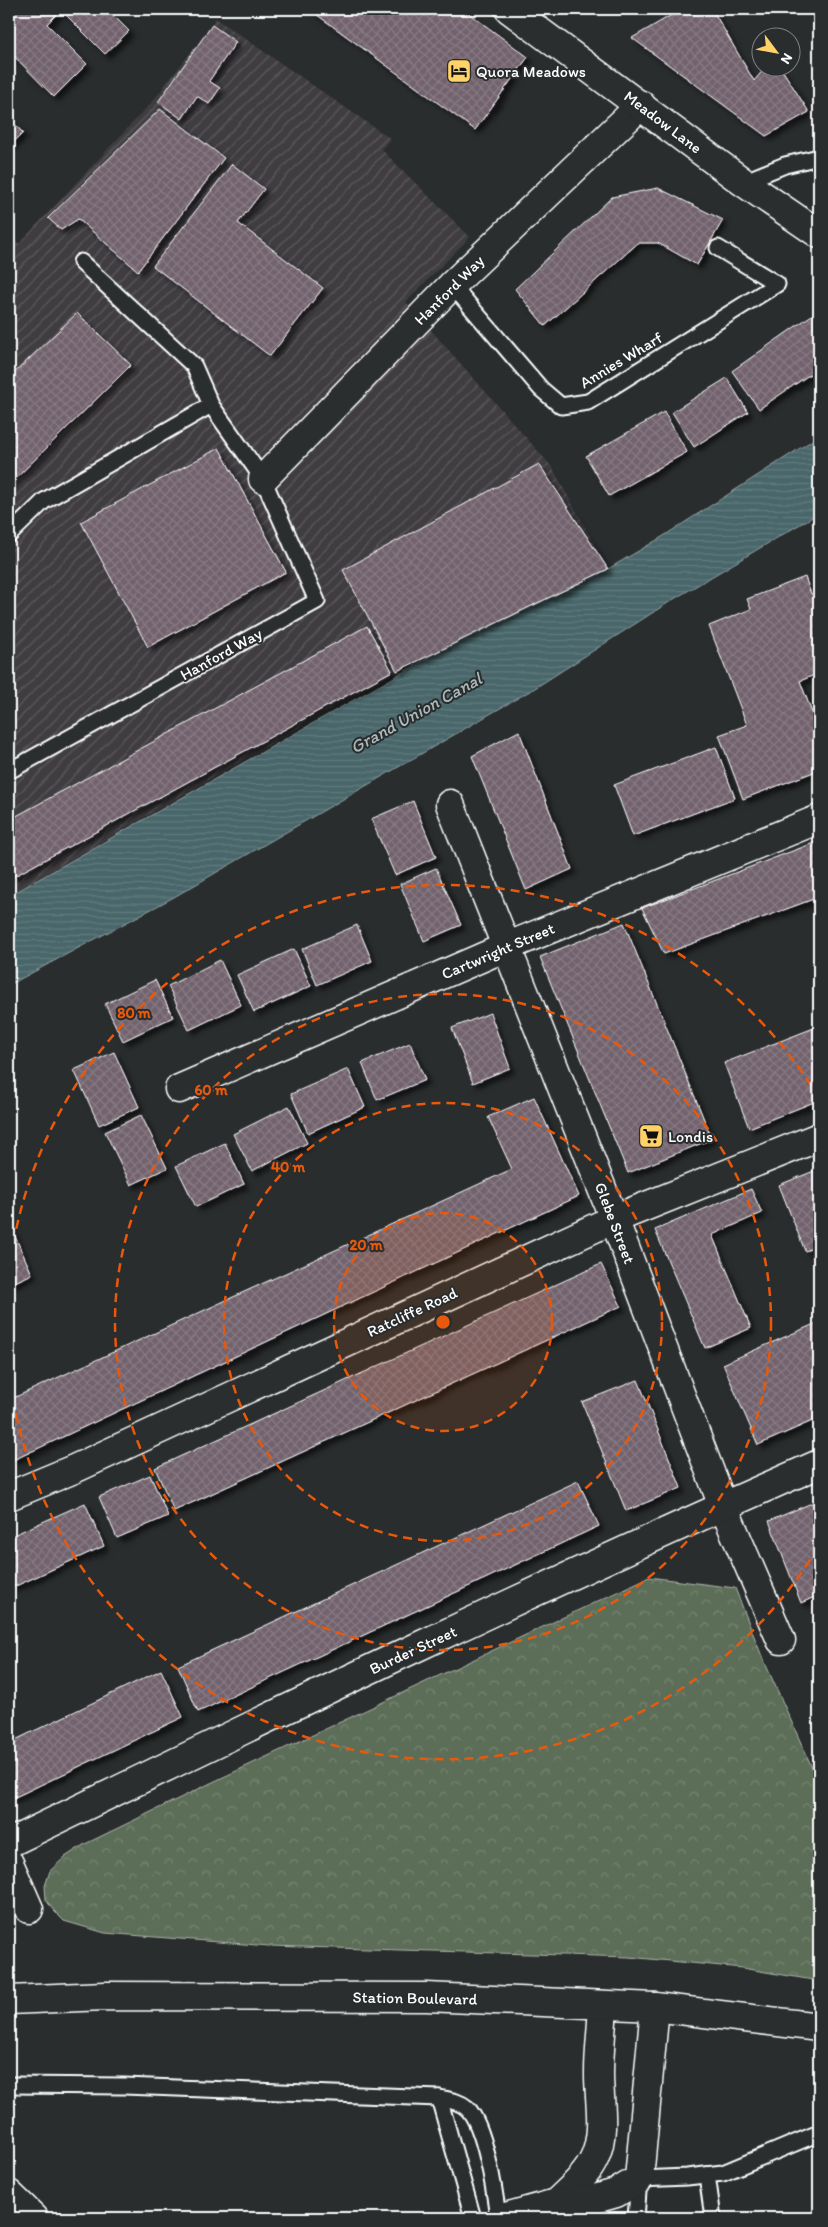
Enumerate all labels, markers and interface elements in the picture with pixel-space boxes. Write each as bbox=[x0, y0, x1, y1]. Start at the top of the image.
north arrow bbox=[750, 28, 800, 78]
text: N bbox=[777, 50, 796, 67]
hotel icon: Quora Meadows bbox=[446, 58, 472, 84]
place label: Quora Meadows bbox=[476, 62, 586, 81]
street label: Meadow Lane bbox=[620, 87, 706, 157]
street label: Hanford Way bbox=[410, 251, 488, 329]
street label: Annies Wharf bbox=[576, 327, 667, 392]
street label: Hanford Way bbox=[177, 623, 266, 684]
water label: Grand Union Canal bbox=[346, 667, 487, 758]
street label: Cartwright Street bbox=[439, 919, 557, 983]
text: 80 m bbox=[117, 1004, 151, 1022]
text: 60 m bbox=[194, 1081, 228, 1099]
supermarket icon: Londis bbox=[638, 1123, 664, 1149]
place label: Londis bbox=[668, 1127, 713, 1146]
text: 40 m bbox=[271, 1158, 306, 1176]
street label: Glebe Street bbox=[591, 1180, 639, 1266]
text: 20 m bbox=[349, 1236, 383, 1254]
street label: Ratcliffe Road bbox=[364, 1283, 460, 1341]
centre of rings bbox=[434, 1313, 452, 1331]
street label: Burder Street bbox=[366, 1622, 460, 1678]
street label: Station Boulevard bbox=[353, 1987, 478, 2009]

